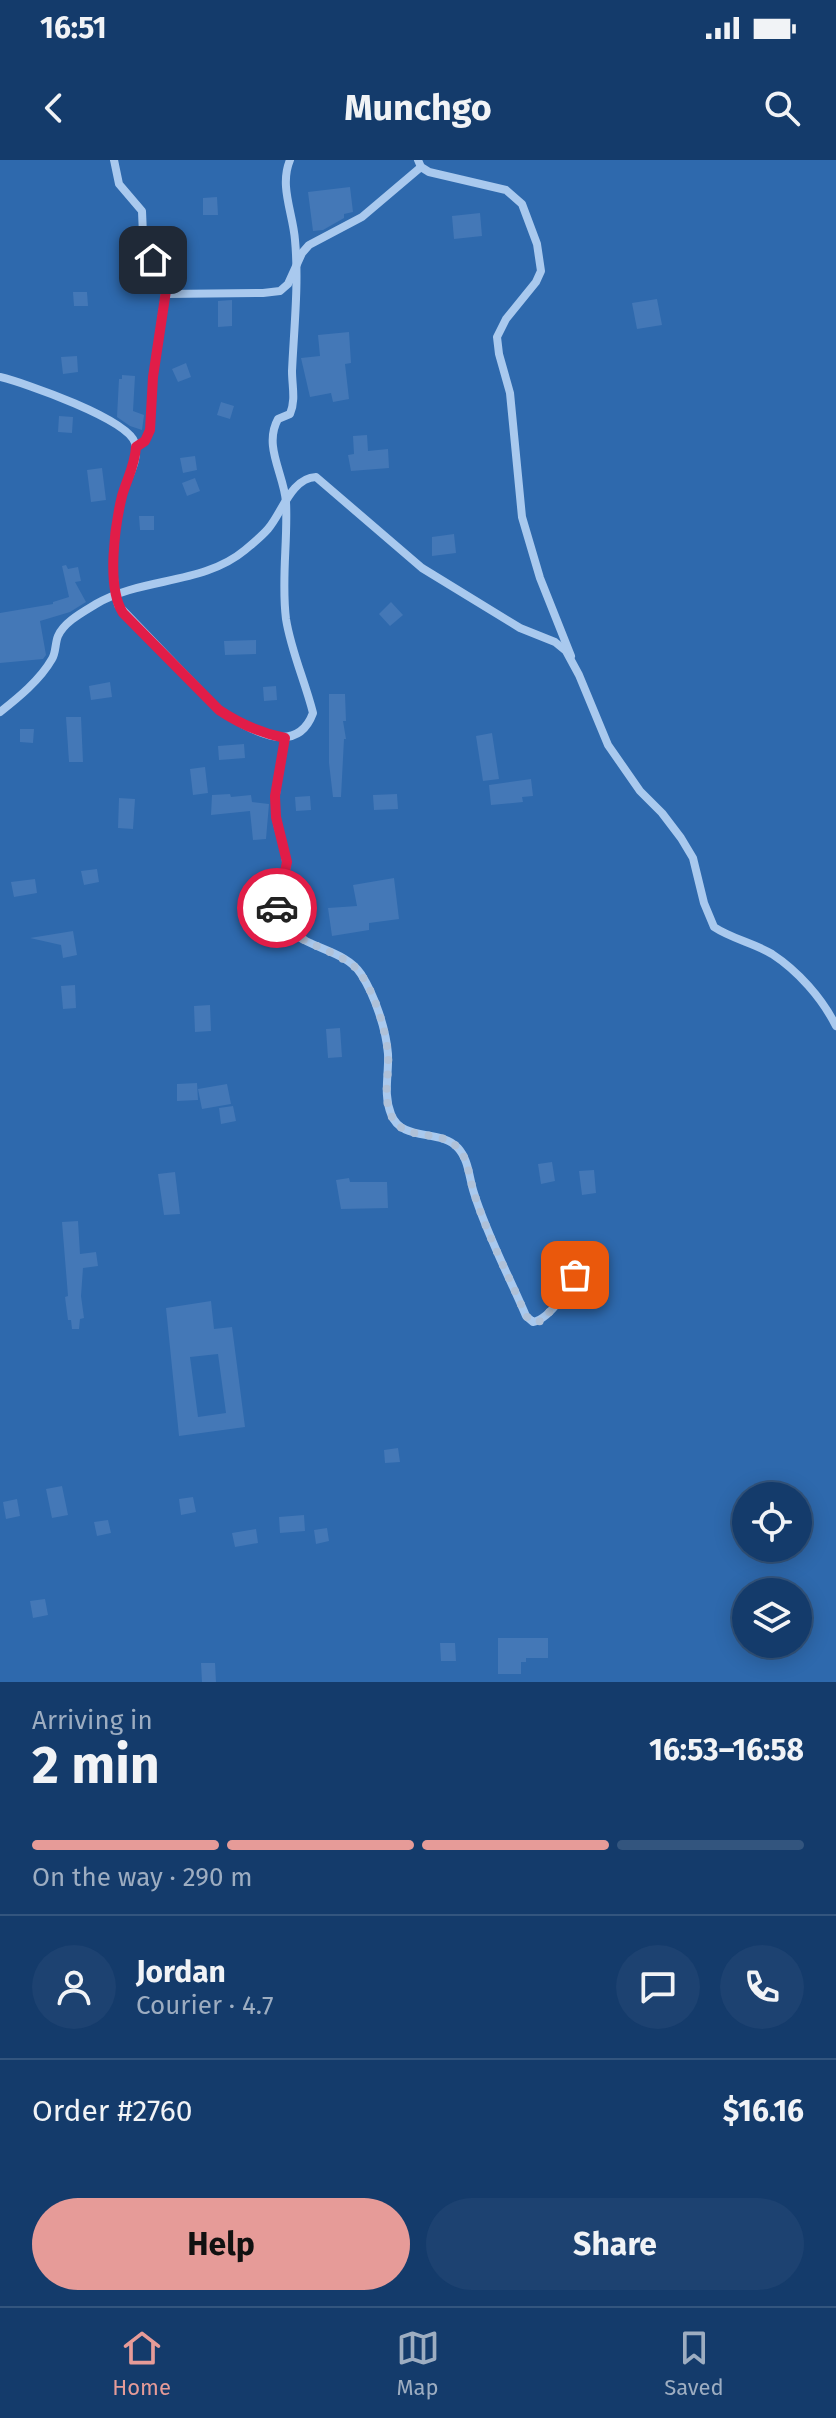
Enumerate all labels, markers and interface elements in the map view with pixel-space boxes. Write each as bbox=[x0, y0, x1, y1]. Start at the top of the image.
text: 16:51 bbox=[40, 10, 107, 46]
icon: back bbox=[32, 86, 76, 130]
text: Munchgo bbox=[344, 86, 492, 130]
icon: search bbox=[760, 86, 804, 130]
pin bbox=[119, 226, 187, 294]
icon: home bbox=[131, 238, 175, 282]
courier bbox=[237, 868, 317, 948]
icon: car bbox=[255, 886, 299, 930]
pin bbox=[541, 1241, 609, 1309]
icon: bag bbox=[553, 1253, 597, 1297]
map controls bbox=[732, 1482, 812, 1658]
button: locate bbox=[732, 1482, 812, 1562]
button: layers bbox=[732, 1578, 812, 1658]
text: Arriving in bbox=[32, 1705, 153, 1736]
text: 16:53–16:58 bbox=[649, 1732, 804, 1768]
text: 2 min bbox=[32, 1734, 160, 1797]
text: On the way · 290 m bbox=[32, 1862, 253, 1893]
button: person bbox=[32, 1945, 116, 2029]
button: chat bbox=[616, 1945, 700, 2029]
button: phone bbox=[720, 1945, 804, 2029]
text: Jordan bbox=[136, 1954, 226, 1990]
text: Courier · 4.7 bbox=[136, 1990, 274, 2021]
text: Order #2760 bbox=[32, 2093, 192, 2129]
text: $16.16 bbox=[723, 2093, 804, 2129]
button: Help bbox=[32, 2198, 410, 2290]
button: Share bbox=[426, 2198, 804, 2290]
tab: Home bbox=[112, 2326, 171, 2401]
tab: Map bbox=[396, 2326, 440, 2401]
tab: Saved bbox=[664, 2326, 724, 2401]

